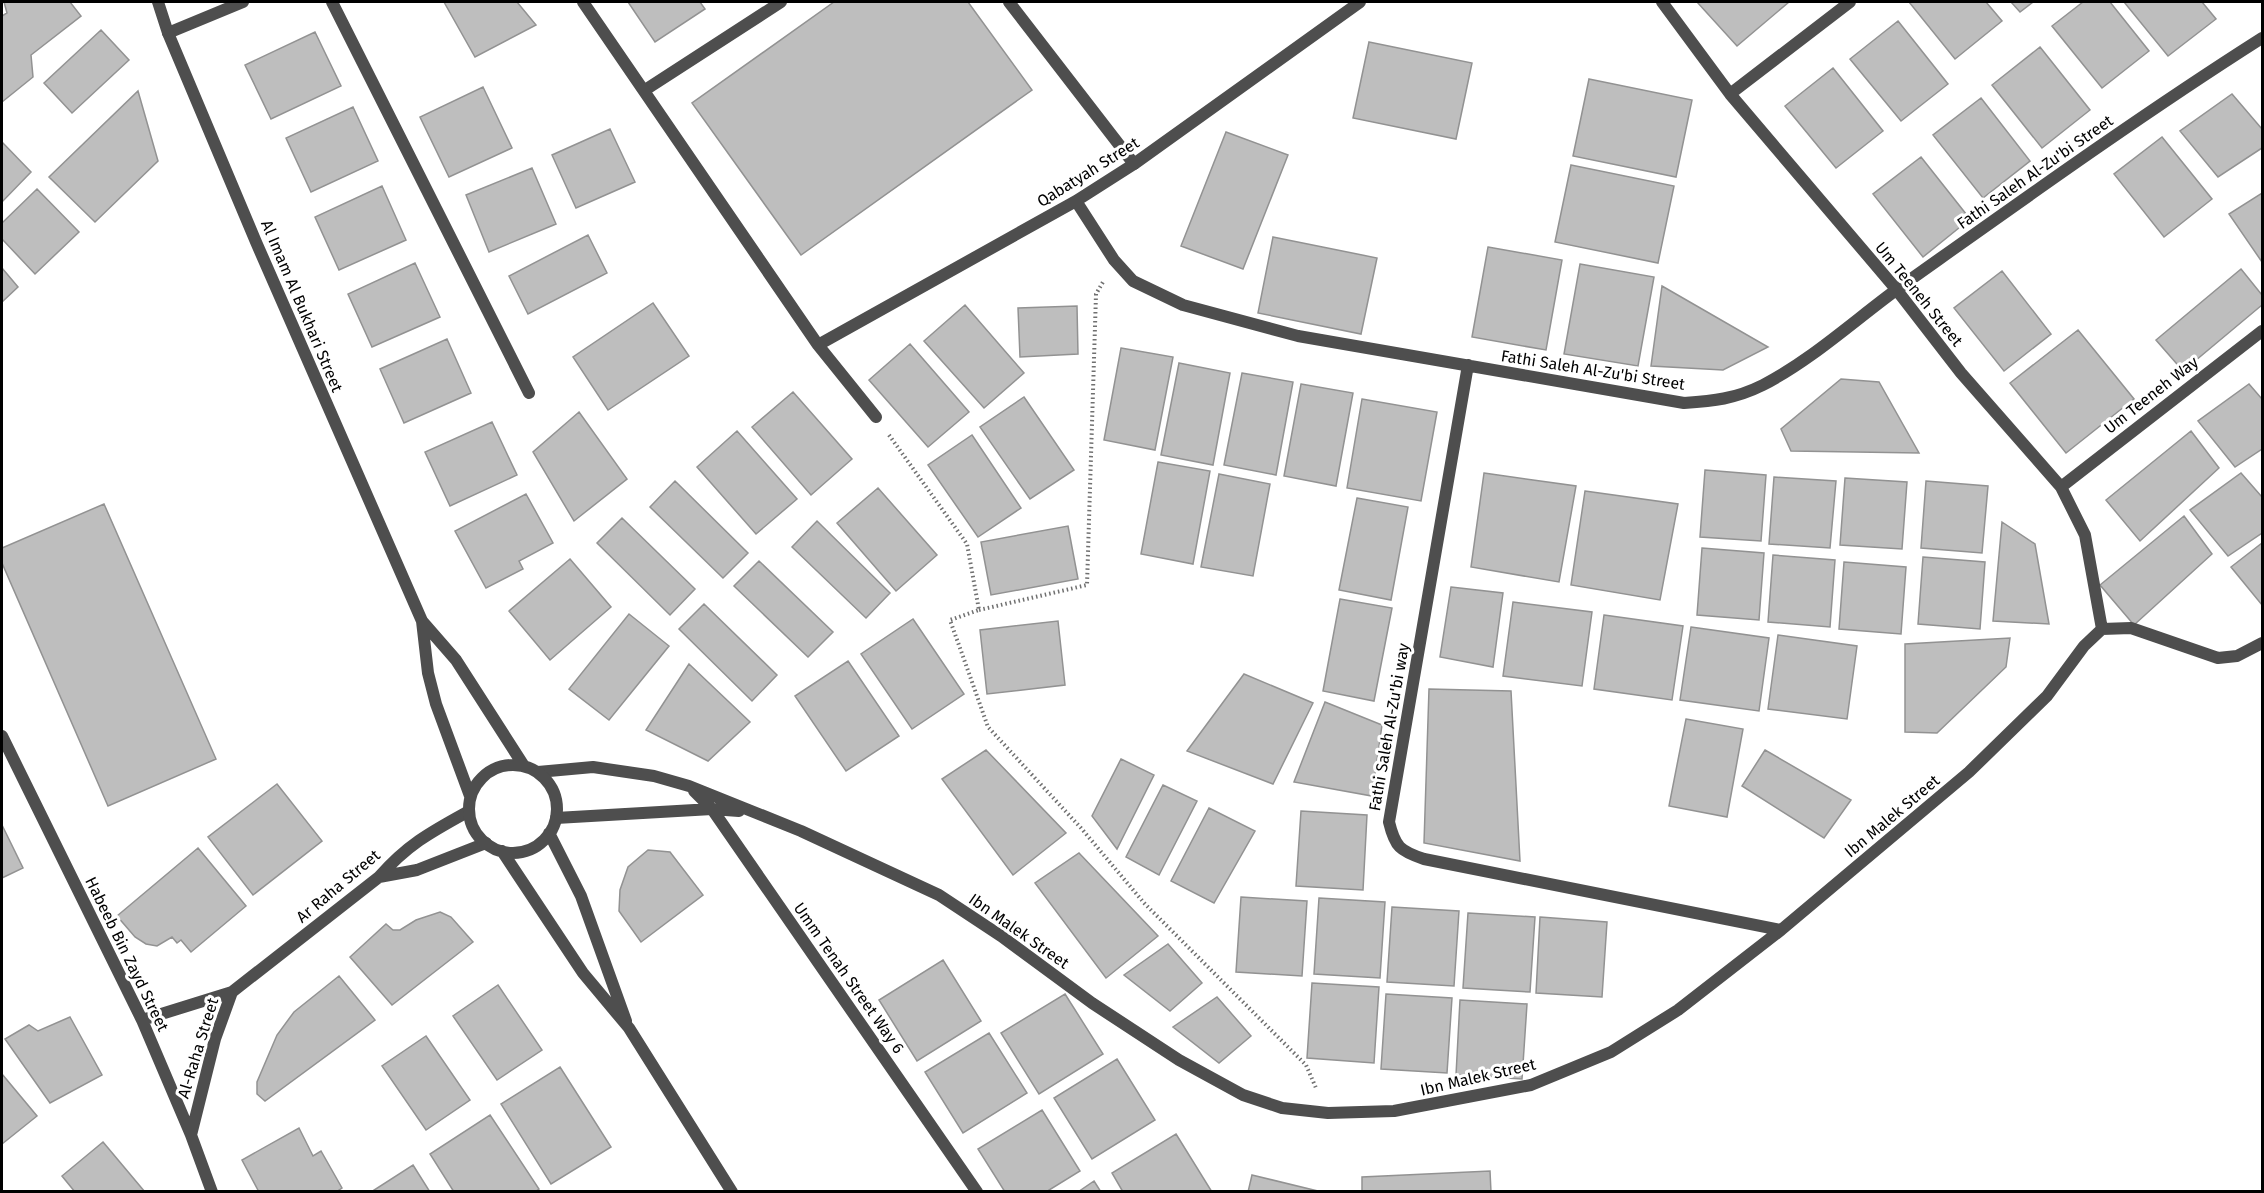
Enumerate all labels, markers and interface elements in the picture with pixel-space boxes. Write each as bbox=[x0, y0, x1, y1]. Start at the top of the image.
street label: Fathi Saleh Al-Zu'bi Street bbox=[1953, 111, 2117, 233]
street label: Qabatyah Street bbox=[1033, 133, 1143, 211]
street label: Al Imam Al Bukhari Street bbox=[257, 217, 347, 395]
street label: Um Teeneh Street bbox=[1871, 238, 1967, 350]
street label: Fathi Saleh Al-Zu'bi Street bbox=[1500, 346, 1687, 394]
street label: Um Teeneh Way bbox=[2100, 352, 2202, 438]
street label: Fathi Saleh Al-Zu'bi way bbox=[1365, 641, 1413, 812]
street label: Ibn Malek Street bbox=[1841, 771, 1943, 861]
street label: Ar Raha Street bbox=[292, 845, 384, 927]
street label: Habeeb Bin Zayd Street bbox=[81, 874, 173, 1035]
street label: Ibn Malek Street bbox=[965, 889, 1073, 973]
street label: Umm Tenah Street Way 6 bbox=[790, 899, 908, 1057]
street label: Al-Raha Street bbox=[174, 995, 222, 1101]
street label: Ibn Malek Street bbox=[1418, 1054, 1538, 1100]

